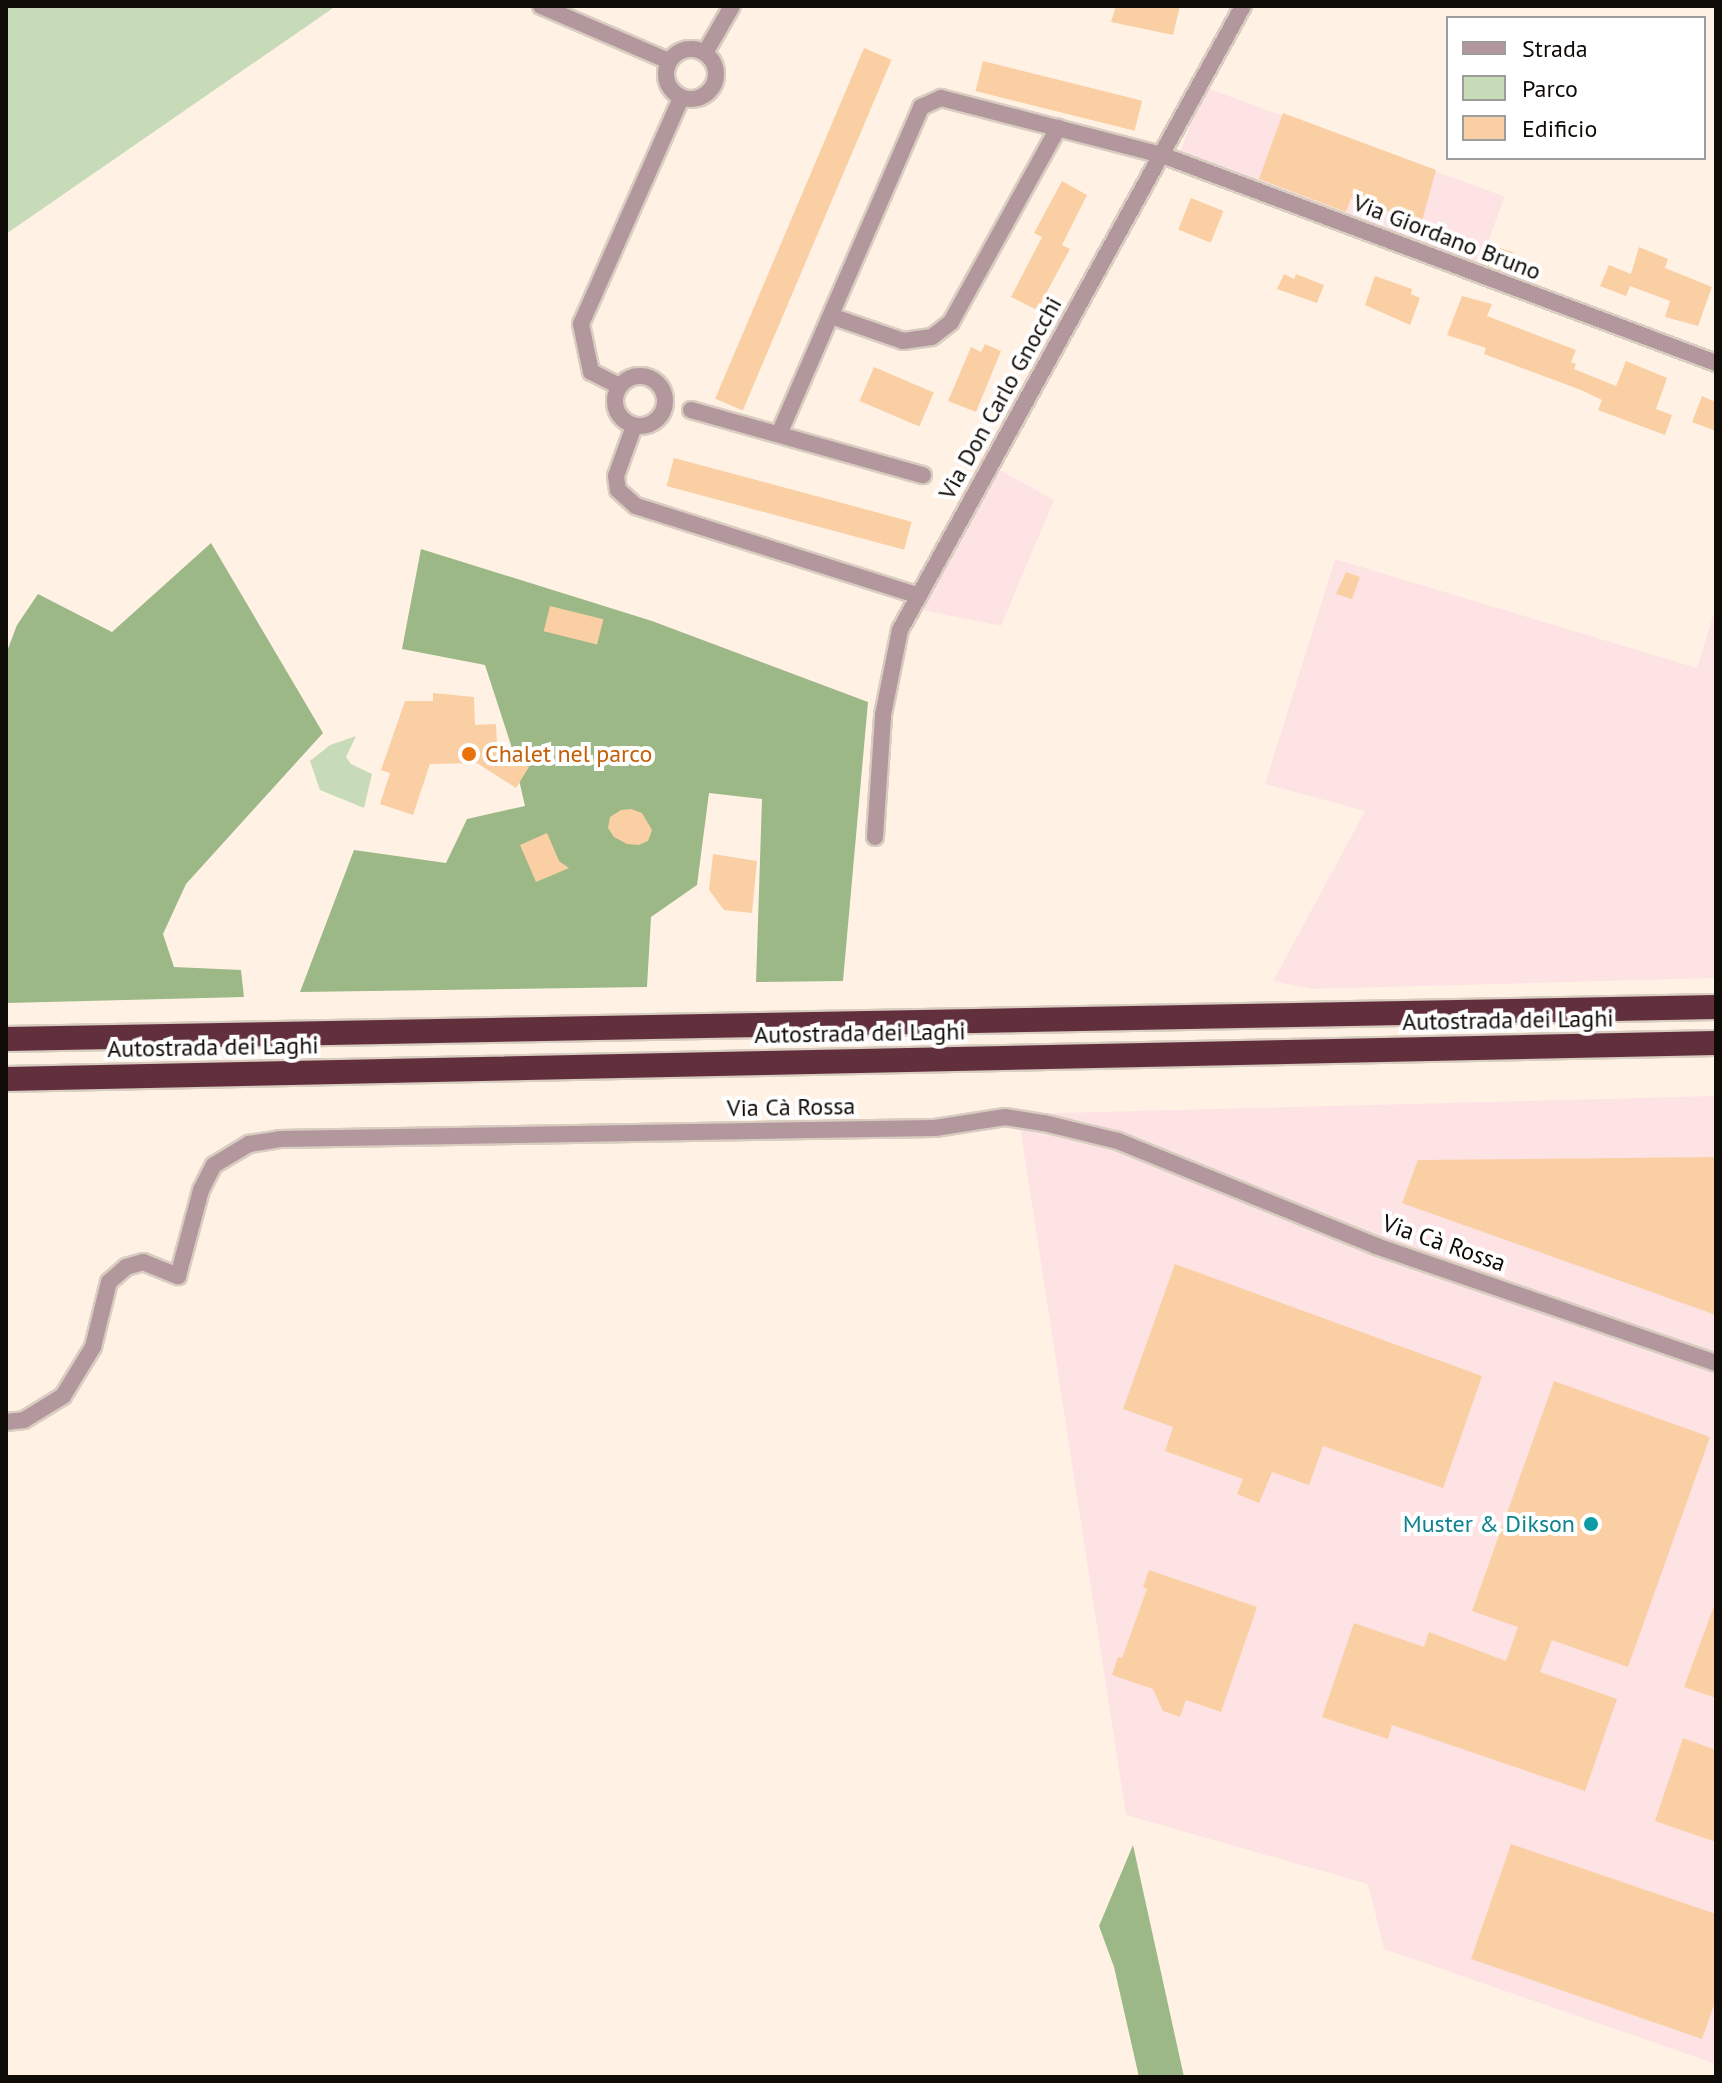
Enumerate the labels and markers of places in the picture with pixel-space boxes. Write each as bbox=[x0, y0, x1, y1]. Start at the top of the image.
place label: Chalet nel parco bbox=[485, 740, 652, 768]
marker: Chalet nel parco bbox=[460, 745, 478, 763]
place label: Muster & Dikson bbox=[1403, 1510, 1575, 1538]
marker: Muster & Dikson bbox=[1582, 1515, 1600, 1533]

